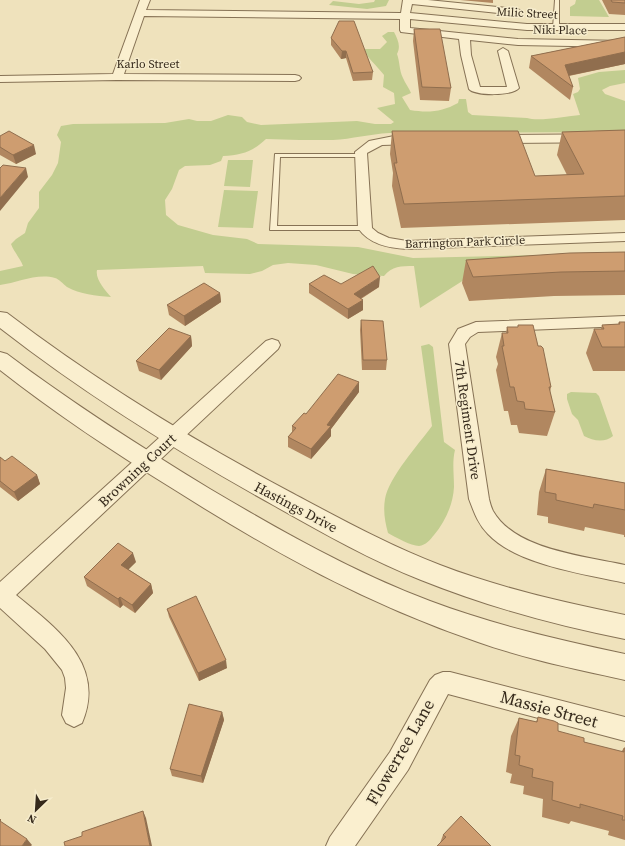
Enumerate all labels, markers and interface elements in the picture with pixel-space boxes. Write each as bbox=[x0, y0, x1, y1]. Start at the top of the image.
street label: Milic Street bbox=[496, 3, 558, 23]
street label: Niki Place bbox=[533, 22, 587, 38]
street label: Karlo Street bbox=[117, 56, 180, 72]
street label: Barrington Park Circle bbox=[405, 232, 525, 252]
street label: 7th Regiment Drive bbox=[450, 359, 486, 481]
street label: Browning Court bbox=[94, 428, 181, 511]
street label: Hastings Drive bbox=[251, 477, 341, 537]
street label: Massie Street bbox=[498, 684, 601, 734]
street label: Flowerree Lane bbox=[360, 695, 440, 809]
north arrow bbox=[16, 790, 56, 830]
text: N bbox=[25, 810, 39, 827]

